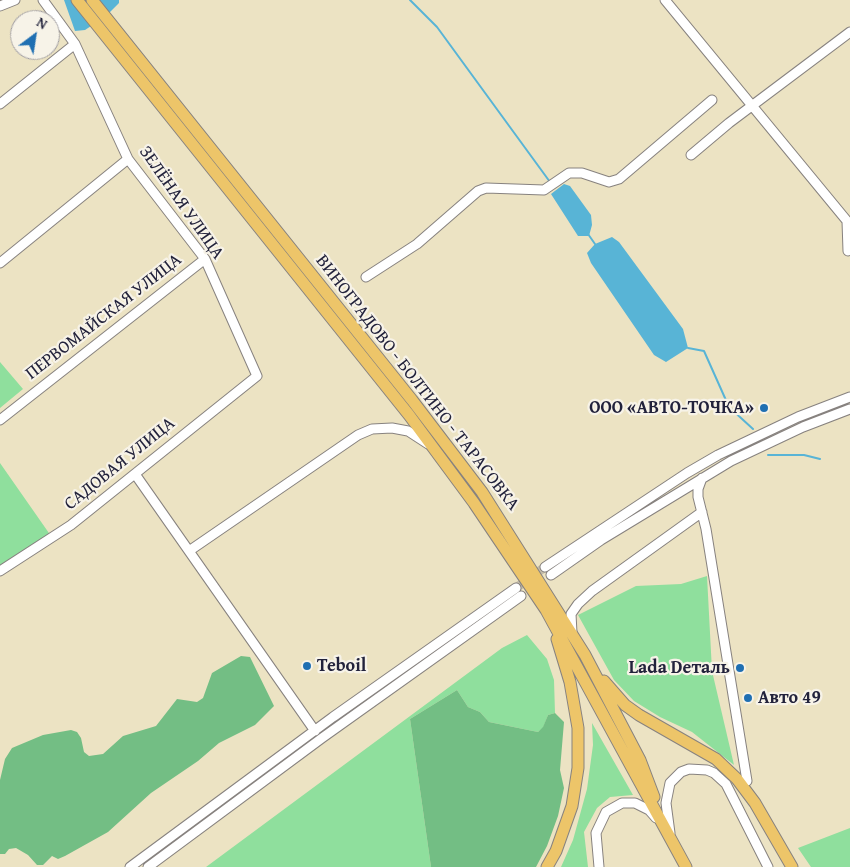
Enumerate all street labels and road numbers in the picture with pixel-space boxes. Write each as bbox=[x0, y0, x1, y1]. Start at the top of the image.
street label: ЗЕЛЁНАЯ УЛИЦА bbox=[134, 142, 228, 264]
street label: ПЕРВОМАЙСКАЯ УЛИЦА bbox=[22, 249, 186, 385]
street label: ВИНОГРАДОВО - БОЛТИНО - ТАРАСОВКА bbox=[310, 251, 524, 515]
street label: САДОВАЯ УЛИЦА bbox=[60, 413, 180, 515]

